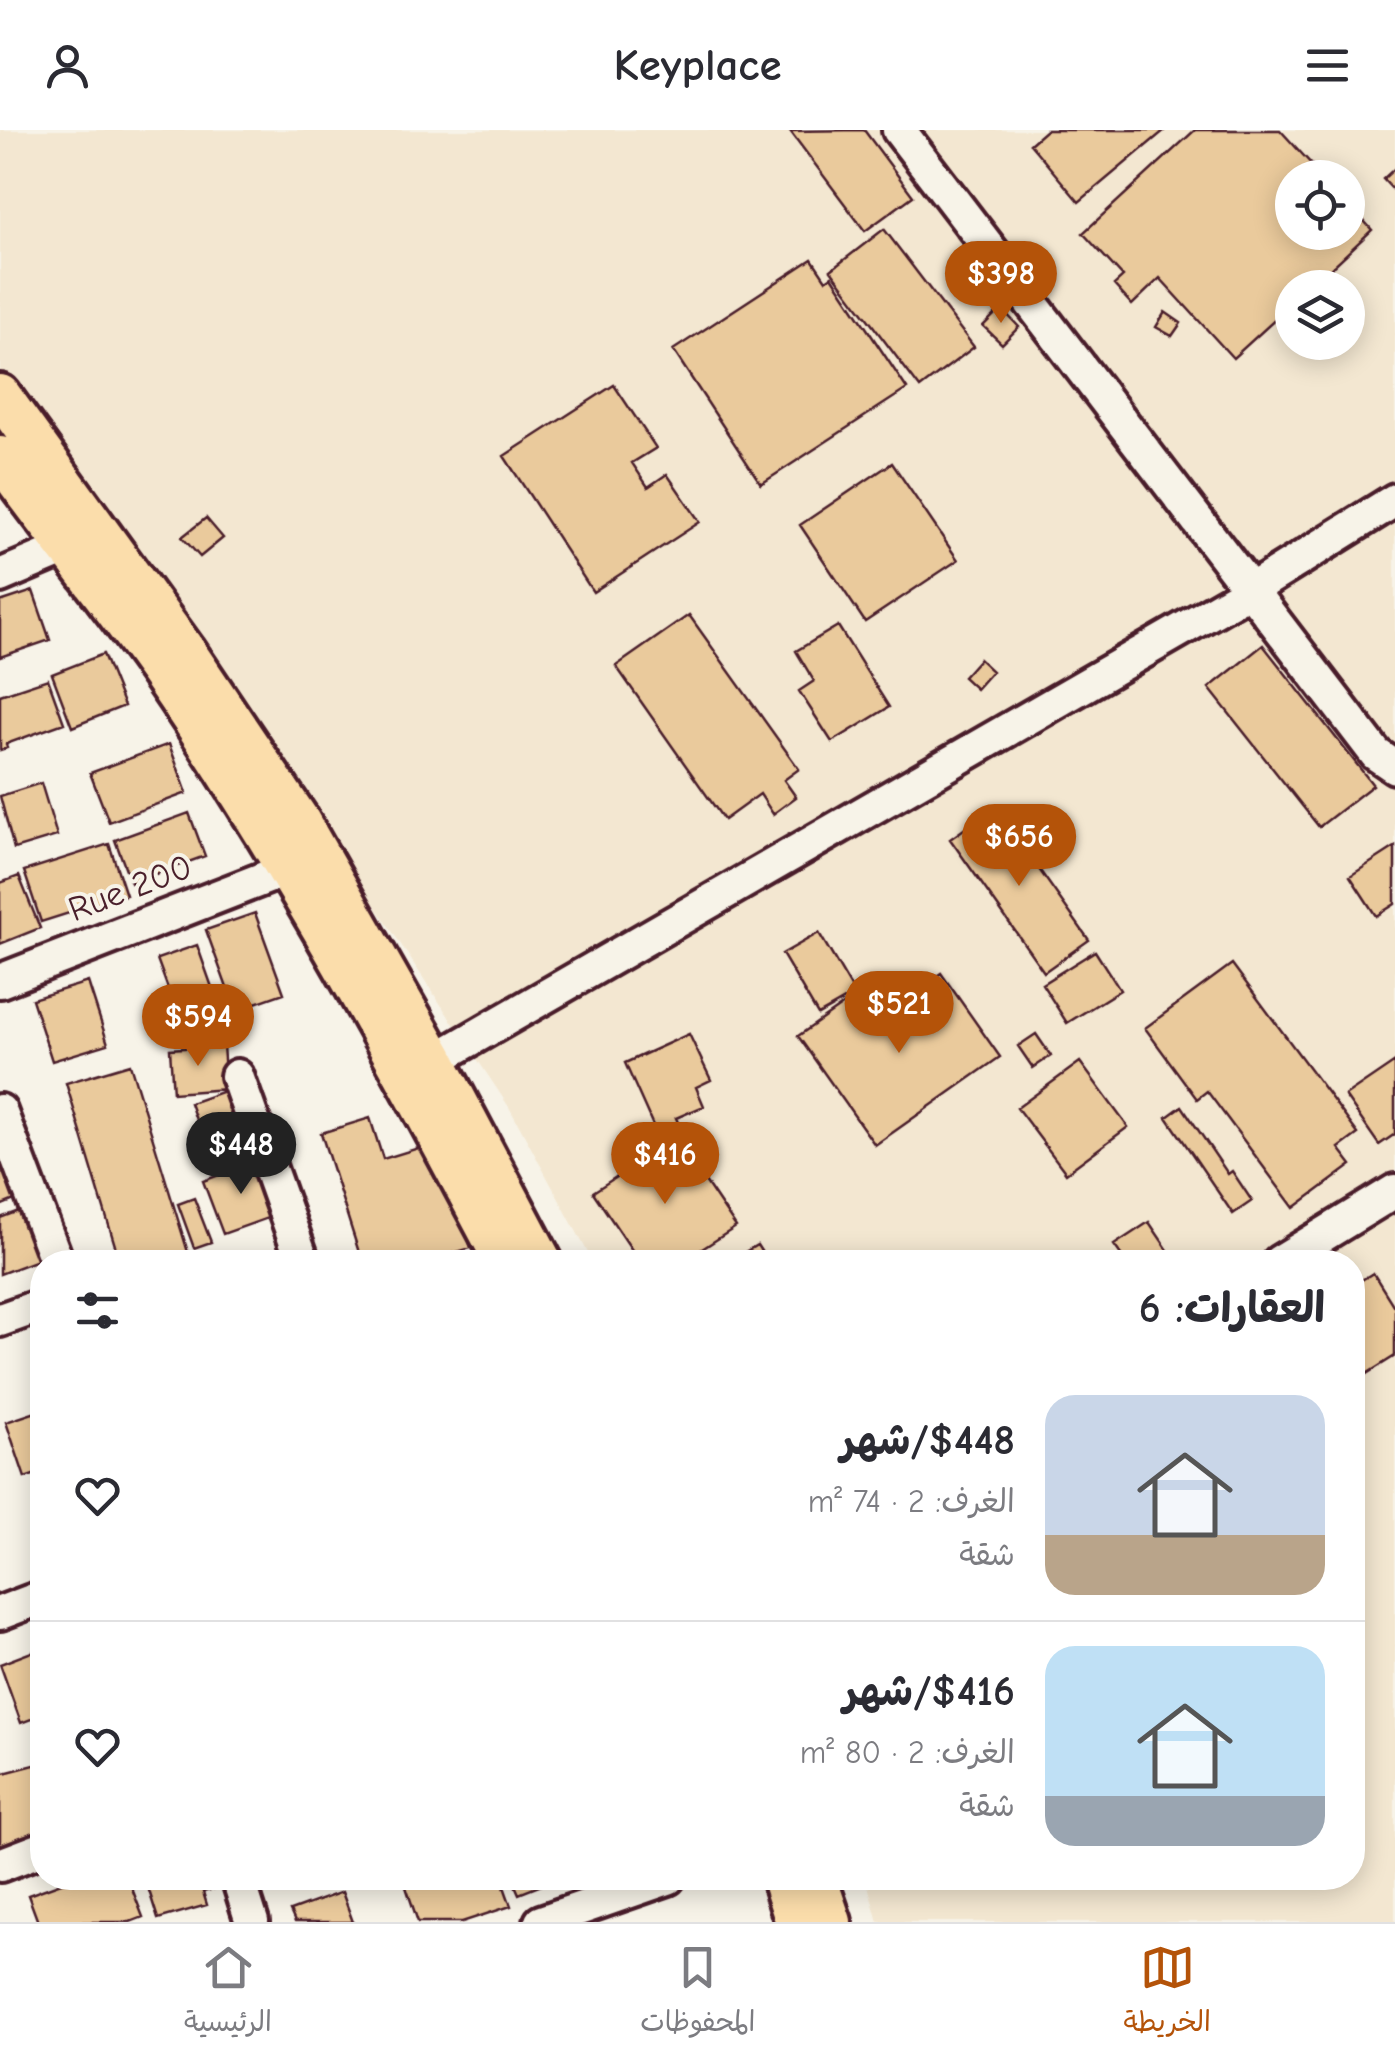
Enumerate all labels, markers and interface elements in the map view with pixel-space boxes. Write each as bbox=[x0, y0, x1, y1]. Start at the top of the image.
icon: person bbox=[40, 38, 95, 93]
icon: menu bbox=[1300, 38, 1355, 93]
text: Keyplace bbox=[613, 39, 782, 91]
map controls bbox=[1275, 160, 1365, 360]
button: locate bbox=[1275, 160, 1365, 250]
pin: $398 bbox=[942, 241, 1060, 326]
text: $398 bbox=[967, 255, 1035, 292]
button: layers bbox=[1275, 270, 1365, 360]
pin: $656 bbox=[960, 804, 1078, 889]
text: $656 bbox=[984, 818, 1054, 855]
street label: Rue 200 bbox=[62, 846, 198, 930]
pin: $521 bbox=[840, 971, 958, 1056]
pin: $594 bbox=[139, 984, 257, 1069]
text: $521 bbox=[867, 985, 931, 1022]
text: $594 bbox=[164, 998, 232, 1035]
pin: $448 bbox=[182, 1112, 300, 1197]
pin: $416 bbox=[606, 1122, 724, 1207]
text: $448 bbox=[208, 1126, 274, 1163]
text: $416 bbox=[633, 1136, 697, 1173]
icon: filters bbox=[70, 1283, 125, 1338]
text: العقارات: 6 bbox=[1139, 1284, 1325, 1333]
text: $448/شهر bbox=[841, 1416, 1015, 1465]
icon: home bbox=[1125, 1435, 1245, 1555]
icon: heart bbox=[70, 1468, 125, 1523]
text: الغرف: 2 · 74 m² bbox=[808, 1483, 1015, 1520]
text: شقة bbox=[959, 1536, 1015, 1573]
text: $416/شهر bbox=[843, 1667, 1015, 1716]
icon: home bbox=[1125, 1686, 1245, 1806]
icon: heart bbox=[70, 1719, 125, 1774]
text: الغرف: 2 · 80 m² bbox=[800, 1734, 1015, 1771]
text: شقة bbox=[959, 1787, 1015, 1824]
tab: الرئيسية bbox=[184, 1940, 272, 2046]
tab: المحفوظات bbox=[640, 1940, 755, 2046]
tab: الخريطة bbox=[1124, 1940, 1211, 2046]

